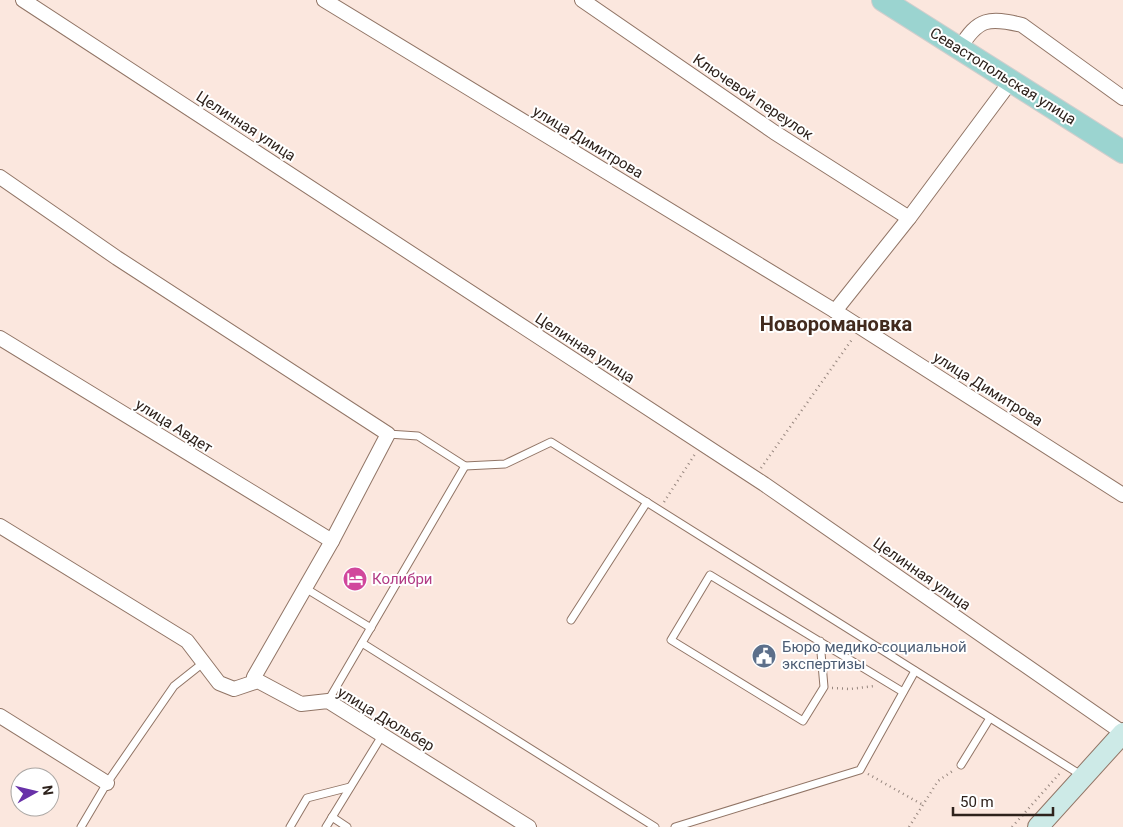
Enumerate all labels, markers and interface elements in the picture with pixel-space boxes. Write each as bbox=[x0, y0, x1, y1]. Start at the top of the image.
street label: Севастопольская улица bbox=[927, 24, 1079, 128]
street label: Ключевой переулок bbox=[689, 50, 817, 144]
street label: Целинная улица bbox=[193, 87, 299, 165]
street label: улица Димитрова bbox=[530, 102, 646, 182]
street label: Целинная улица bbox=[532, 309, 638, 387]
district label: Новоромановка bbox=[760, 312, 912, 336]
street label: улица Димитрова bbox=[930, 348, 1046, 430]
street label: улица Авдет bbox=[132, 395, 216, 457]
street label: Целинная улица bbox=[870, 534, 974, 614]
hotel icon: Колибри bbox=[342, 566, 368, 592]
place label: Колибри bbox=[372, 570, 432, 588]
place label: Бюро медико-социальной экспертизы bbox=[782, 638, 967, 673]
public building icon: Бюро медико-социальной экспертизы bbox=[751, 643, 777, 669]
street label: улица Дюльбер bbox=[334, 683, 438, 755]
north arrow bbox=[10, 767, 60, 817]
text: N bbox=[39, 784, 56, 796]
scale bar bbox=[953, 784, 1053, 816]
text: 50 m bbox=[960, 793, 994, 811]

